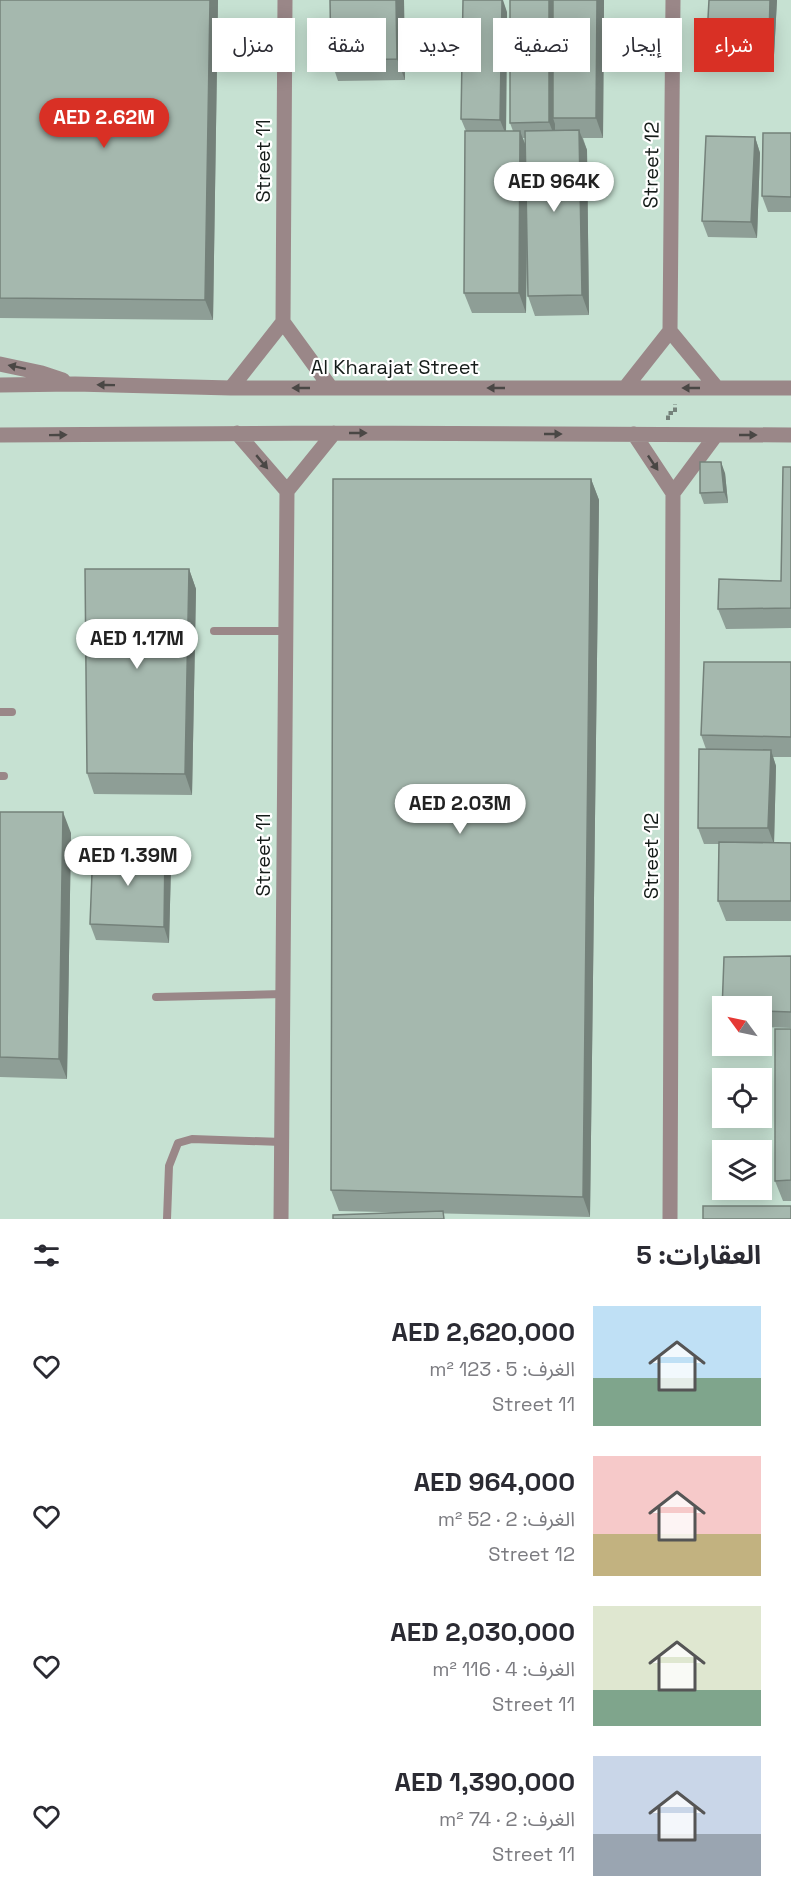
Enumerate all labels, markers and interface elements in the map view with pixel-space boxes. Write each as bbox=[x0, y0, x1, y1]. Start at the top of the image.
chip: منزل bbox=[212, 18, 295, 72]
chip: شقة bbox=[307, 18, 386, 72]
chip: جديد bbox=[398, 18, 481, 72]
chip: تصفية bbox=[493, 18, 590, 72]
chip: إيجار bbox=[602, 18, 682, 72]
chip: شراء bbox=[694, 18, 774, 72]
pin: AED 2.62M bbox=[35, 98, 173, 149]
text: AED 2.62M bbox=[53, 104, 155, 130]
street label: Street 11 bbox=[250, 120, 276, 203]
street label: Street 12 bbox=[637, 121, 665, 209]
pin: AED 964K bbox=[492, 162, 616, 213]
text: AED 964K bbox=[508, 168, 600, 194]
street label: Al Kharajat Street bbox=[311, 354, 479, 380]
one-way arrow bbox=[8, 362, 27, 372]
one-way arrow bbox=[96, 380, 115, 390]
one-way arrow bbox=[291, 383, 310, 393]
one-way arrow bbox=[486, 383, 505, 393]
one-way arrow bbox=[681, 383, 700, 393]
one-way arrow bbox=[349, 428, 368, 438]
one-way arrow bbox=[544, 429, 563, 439]
one-way arrow bbox=[49, 430, 68, 439]
one-way arrow bbox=[739, 430, 758, 440]
one-way arrow bbox=[255, 454, 268, 469]
one-way arrow bbox=[647, 455, 659, 471]
pin: AED 1.17M bbox=[68, 619, 206, 670]
text: AED 1.17M bbox=[90, 625, 184, 651]
pin: AED 2.03M bbox=[391, 784, 529, 835]
text: AED 2.03M bbox=[409, 790, 511, 816]
street label: Street 12 bbox=[638, 813, 664, 899]
street label: Street 11 bbox=[250, 814, 276, 897]
pin: AED 1.39M bbox=[59, 836, 197, 887]
text: AED 1.39M bbox=[78, 842, 178, 868]
north arrow bbox=[712, 996, 772, 1056]
map controls bbox=[712, 996, 772, 1200]
button: locate bbox=[712, 1068, 772, 1128]
button: layers bbox=[712, 1140, 772, 1200]
text: العقارات: 5 bbox=[636, 1238, 761, 1272]
icon: filters bbox=[30, 1239, 63, 1272]
text: AED 2,620,000 bbox=[392, 1315, 575, 1349]
icon: home bbox=[641, 1330, 713, 1402]
icon: heart bbox=[30, 1350, 63, 1383]
text: الغرف: 5 · 123 m² bbox=[429, 1356, 575, 1382]
text: Street 11 bbox=[492, 1391, 575, 1417]
text: AED 964,000 bbox=[414, 1465, 575, 1499]
icon: home bbox=[641, 1480, 713, 1552]
icon: heart bbox=[30, 1500, 63, 1533]
text: الغرف: 2 · 52 m² bbox=[438, 1506, 575, 1532]
text: Street 12 bbox=[488, 1541, 575, 1567]
text: AED 2,030,000 bbox=[390, 1615, 575, 1649]
icon: home bbox=[641, 1630, 713, 1702]
icon: heart bbox=[30, 1650, 63, 1683]
text: الغرف: 4 · 116 m² bbox=[432, 1656, 575, 1682]
text: Street 11 bbox=[492, 1691, 575, 1717]
text: AED 1,390,000 bbox=[395, 1765, 575, 1799]
icon: home bbox=[641, 1780, 713, 1852]
icon: heart bbox=[30, 1800, 63, 1833]
text: الغرف: 2 · 74 m² bbox=[439, 1806, 575, 1832]
text: Street 11 bbox=[492, 1841, 575, 1867]

